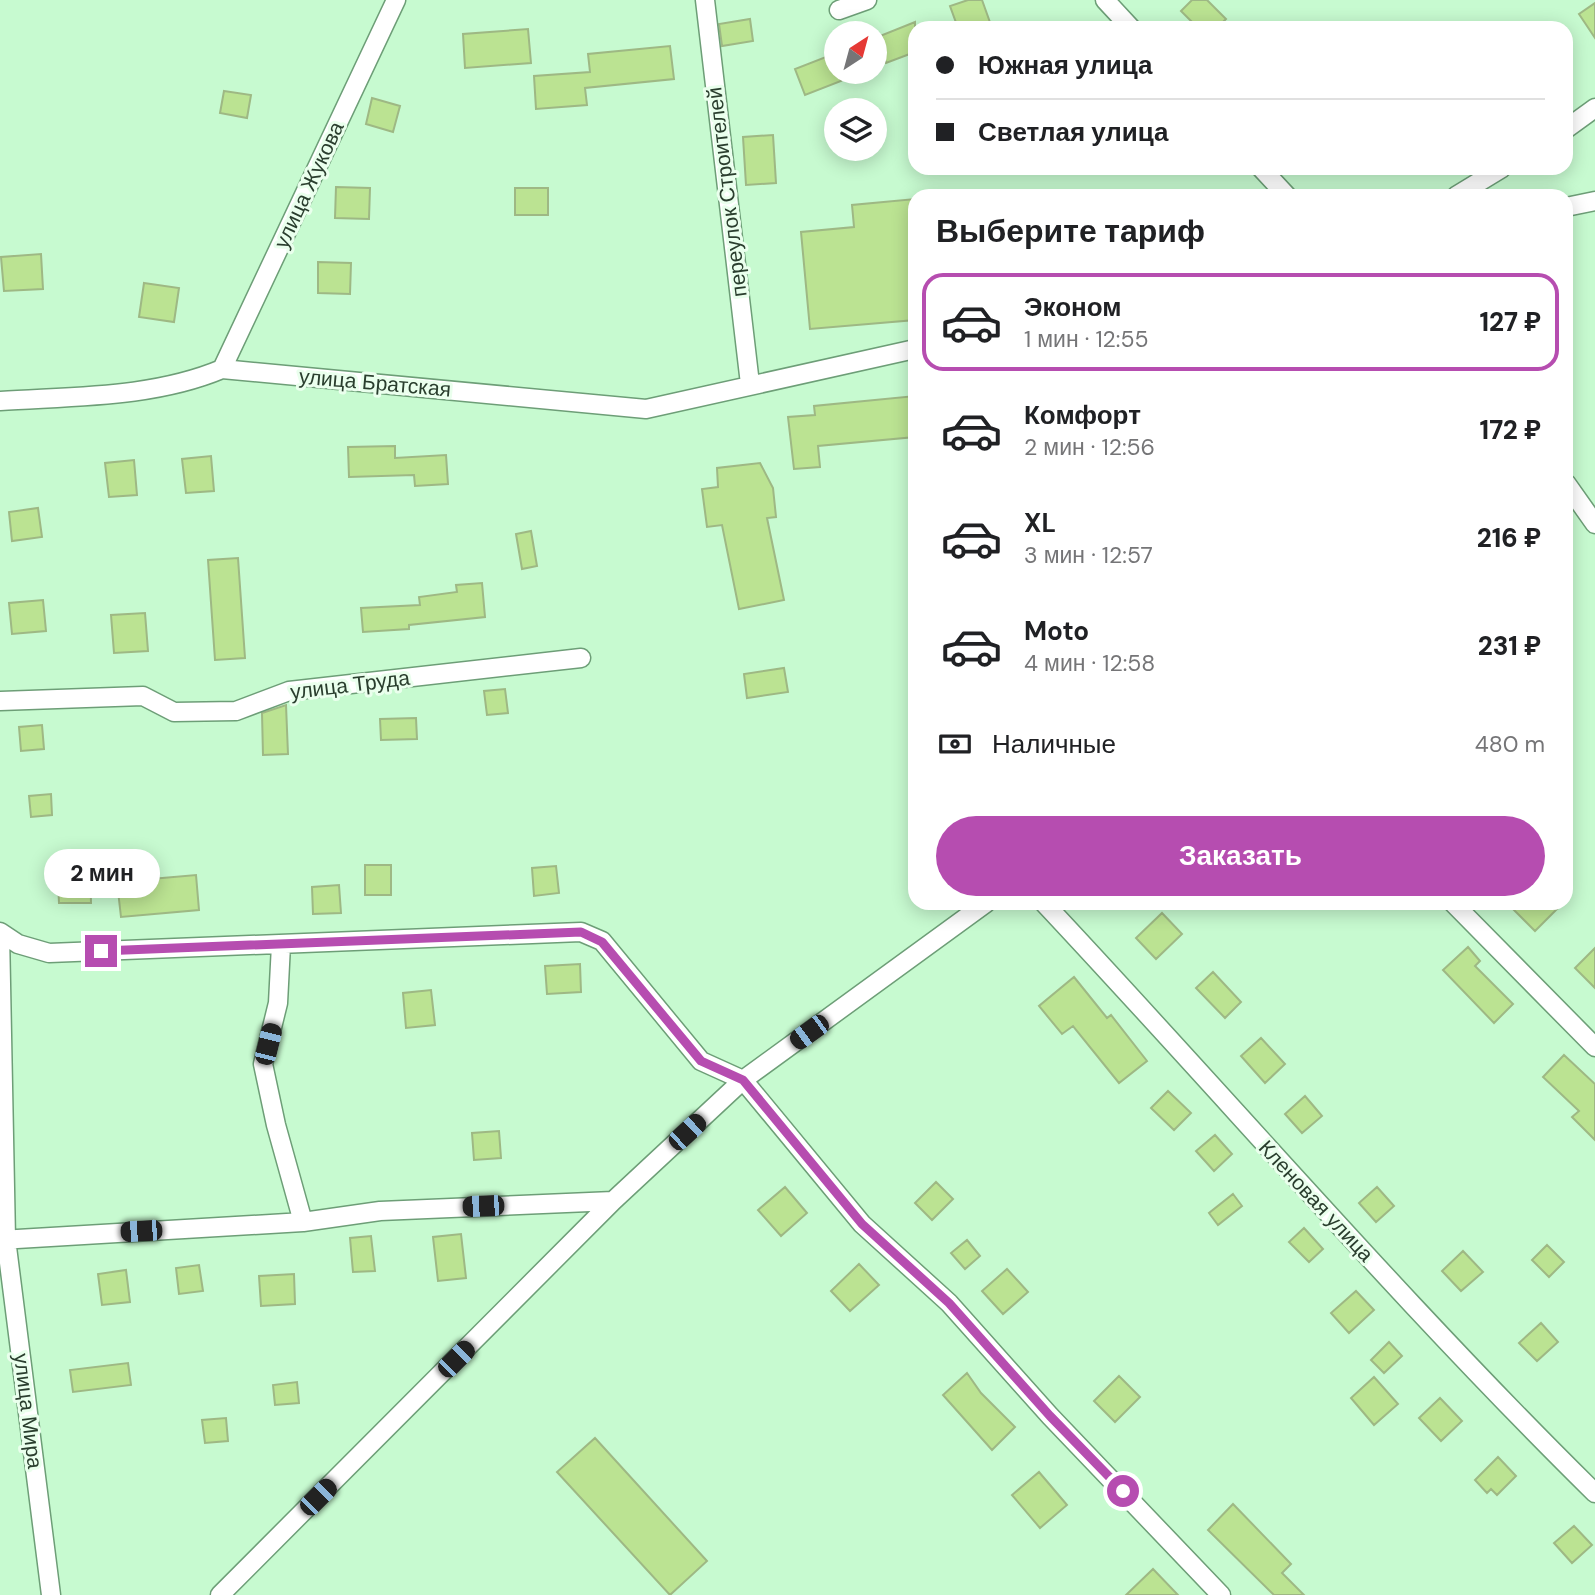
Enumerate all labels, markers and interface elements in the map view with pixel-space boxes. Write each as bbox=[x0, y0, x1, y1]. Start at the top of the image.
north arrow bbox=[824, 21, 887, 84]
map controls bbox=[824, 21, 887, 161]
text: Южная улица bbox=[978, 48, 1152, 82]
street label: переулок Строителей bbox=[700, 86, 754, 298]
button: layers bbox=[824, 98, 887, 161]
text: Светлая улица bbox=[978, 115, 1169, 149]
street label: улица Жукова bbox=[267, 117, 351, 253]
text: Выберите тариф bbox=[936, 210, 1205, 252]
text: Эконом bbox=[1024, 290, 1122, 324]
icon: car bbox=[940, 291, 1003, 354]
text: 127 ₽ bbox=[1479, 305, 1541, 339]
text: 1 мин · 12:55 bbox=[1024, 324, 1149, 354]
street label: улица Братская bbox=[298, 362, 452, 404]
text: Комфорт bbox=[1024, 398, 1141, 432]
icon: car bbox=[940, 399, 1003, 462]
text: 172 ₽ bbox=[1480, 413, 1541, 447]
text: 2 мин · 12:56 bbox=[1024, 432, 1155, 462]
text: XL bbox=[1024, 506, 1056, 540]
icon: car bbox=[940, 507, 1003, 570]
text: 216 ₽ bbox=[1477, 521, 1541, 555]
text: 3 мин · 12:57 bbox=[1024, 540, 1153, 570]
text: Moto bbox=[1024, 614, 1089, 648]
icon: car bbox=[940, 615, 1003, 678]
text: 231 ₽ bbox=[1478, 629, 1541, 663]
text: 4 мин · 12:58 bbox=[1024, 648, 1155, 678]
street label: улица Труда bbox=[289, 664, 412, 706]
icon: cash bbox=[936, 725, 974, 763]
text: Наличные bbox=[992, 727, 1116, 761]
text: 480 m bbox=[1475, 729, 1545, 759]
button: Заказать bbox=[936, 816, 1545, 896]
callout: 2 мин bbox=[43, 850, 159, 898]
text: 2 мин bbox=[70, 858, 134, 888]
route end bbox=[85, 935, 117, 967]
car bbox=[786, 1011, 833, 1053]
car bbox=[253, 1021, 284, 1067]
car bbox=[665, 1110, 710, 1154]
street label: Кленовая улица bbox=[1252, 1134, 1380, 1268]
car bbox=[462, 1195, 505, 1217]
car bbox=[120, 1219, 163, 1243]
car bbox=[434, 1337, 479, 1381]
street label: улица Мира bbox=[7, 1352, 49, 1471]
car bbox=[296, 1475, 341, 1519]
route start bbox=[1107, 1475, 1139, 1507]

